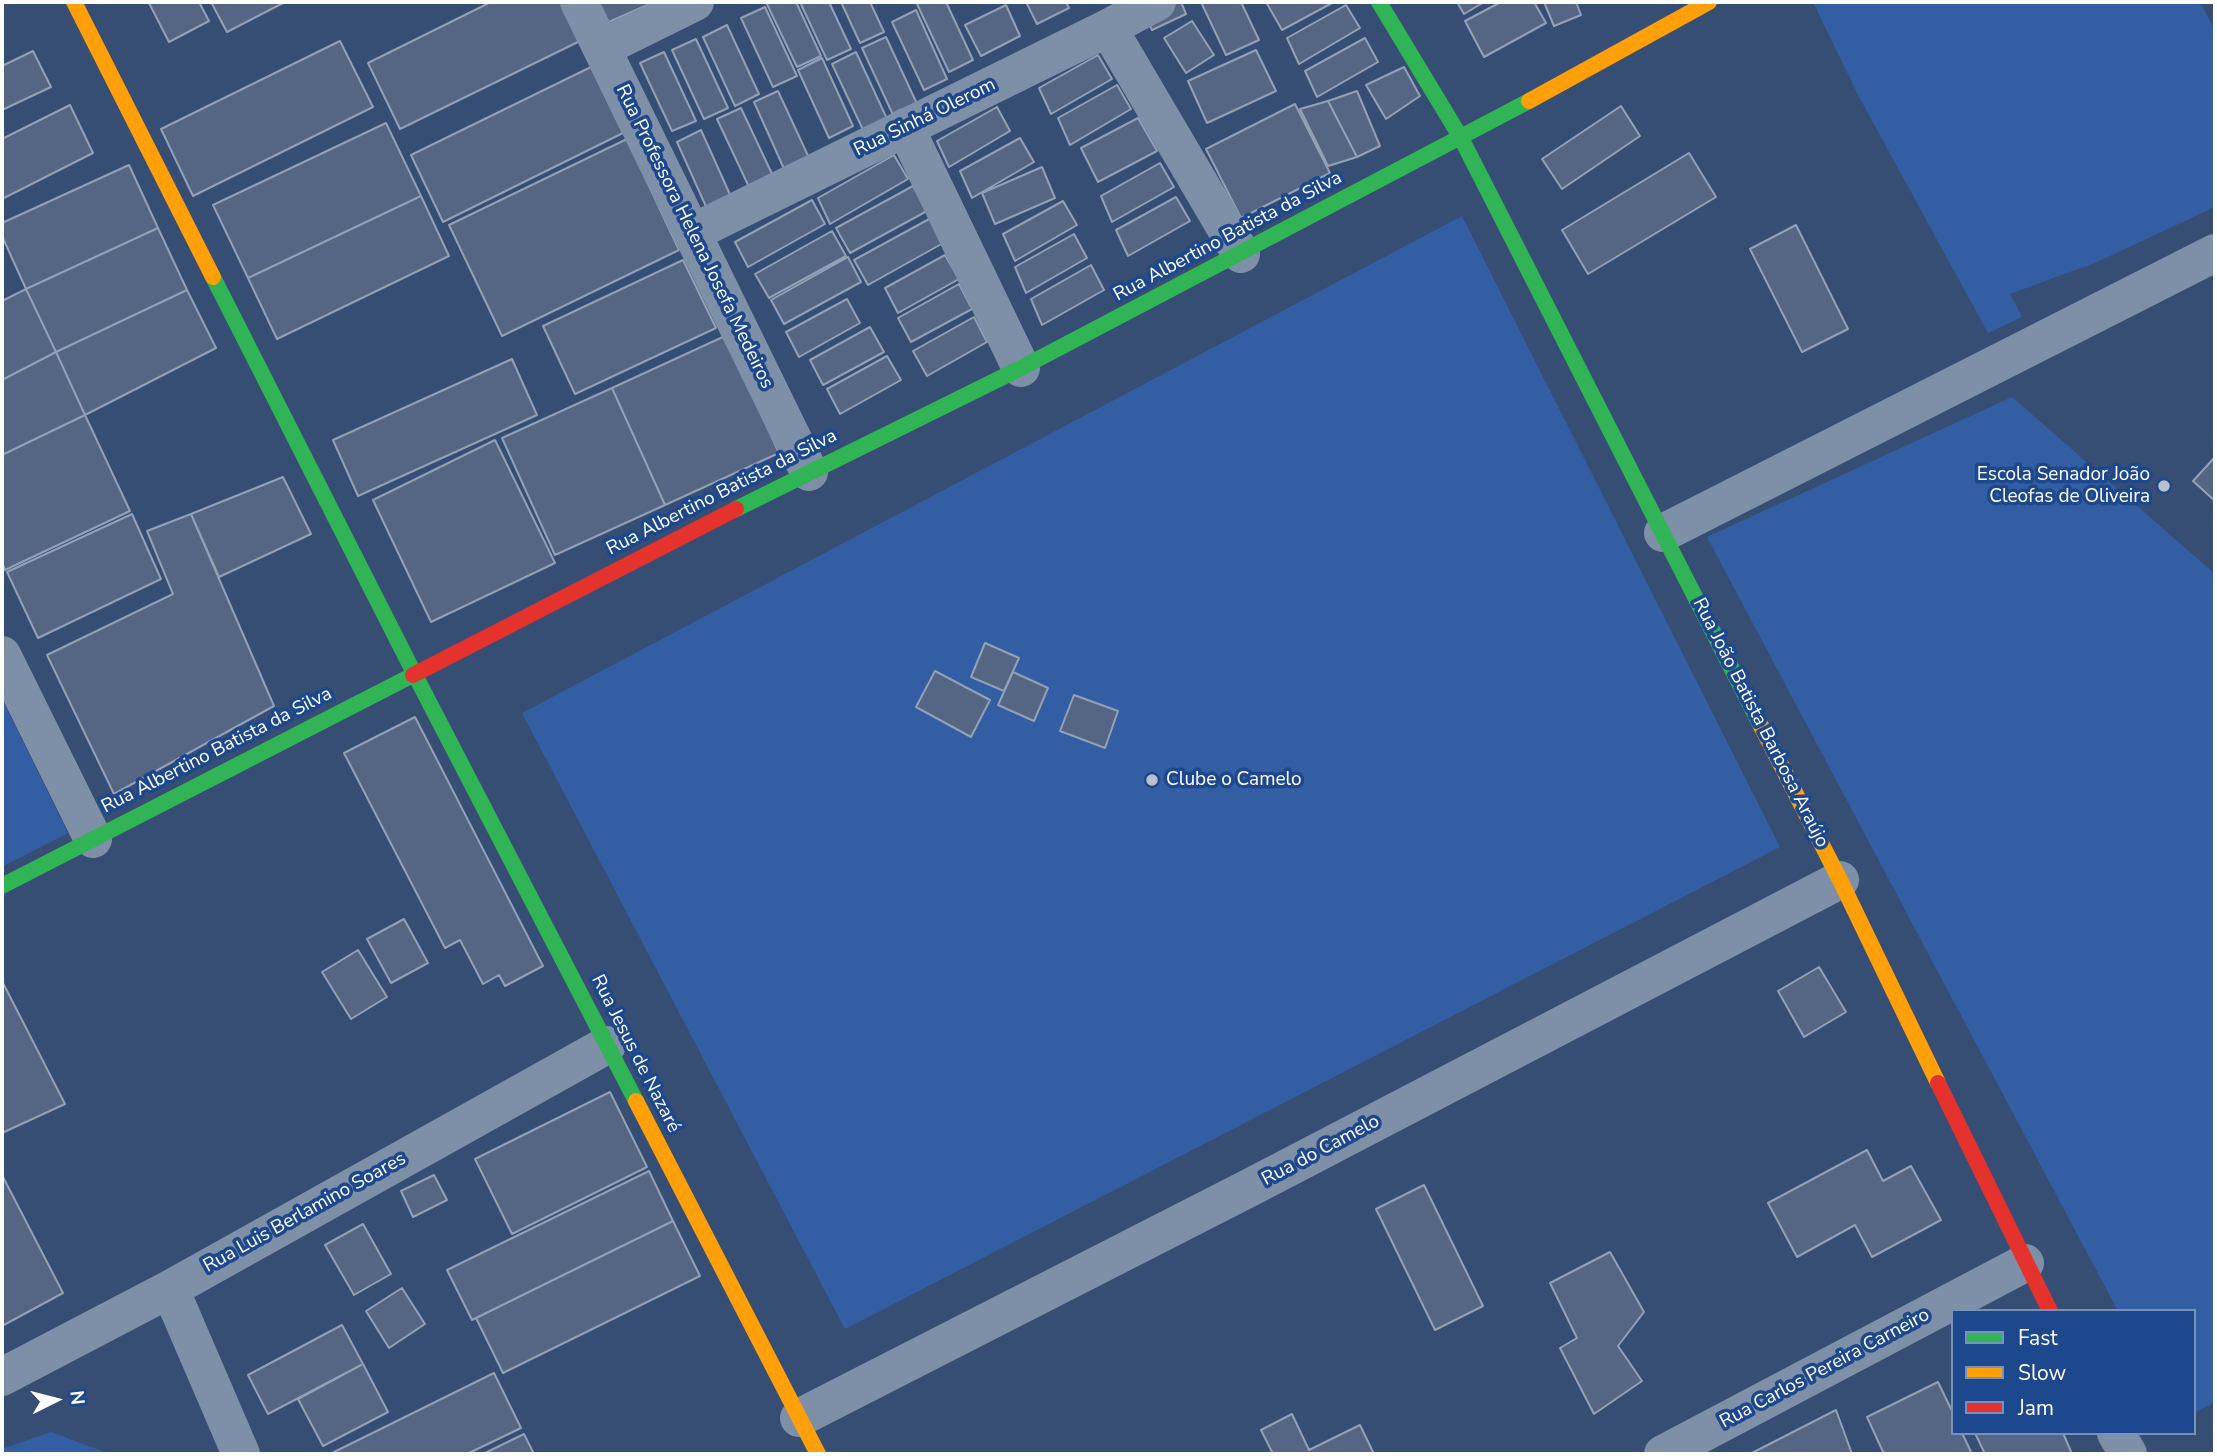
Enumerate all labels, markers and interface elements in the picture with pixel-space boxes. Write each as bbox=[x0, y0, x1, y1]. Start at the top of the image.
street label: Rua Sinhá Olerom bbox=[850, 74, 1000, 162]
street label: Rua Professora Helena Josefa Medeiros bbox=[610, 81, 778, 393]
street label: Rua Albertino Batista da Silva bbox=[1110, 167, 1346, 307]
street label: Rua Albertino Batista da Silva bbox=[603, 425, 841, 561]
place label: Escola Senador João Cleofas de Oliveira bbox=[1977, 464, 2150, 508]
marker: Escola Senador João Cleofas de Oliveira bbox=[2156, 478, 2172, 494]
street label: Rua João Batista Barbosa Araújo bbox=[1687, 594, 1833, 852]
street label: Rua Albertino Batista da Silva bbox=[98, 683, 336, 819]
place label: Clube o Camelo bbox=[1166, 769, 1302, 791]
marker: Clube o Camelo bbox=[1144, 772, 1160, 788]
street label: Rua Jesus de Nazaré bbox=[585, 971, 685, 1137]
street label: Rua do Camelo bbox=[1258, 1110, 1384, 1192]
street label: Rua Luis Berlamino Soares bbox=[200, 1148, 410, 1278]
street label: Rua Carlos Pereira Carneiro bbox=[1716, 1304, 1934, 1434]
legend bbox=[1951, 1309, 2196, 1435]
text: Fast bbox=[2018, 1324, 2058, 1352]
text: Slow bbox=[2018, 1359, 2066, 1387]
north arrow bbox=[21, 1365, 91, 1435]
text: N bbox=[63, 1389, 91, 1406]
text: Jam bbox=[2018, 1394, 2054, 1422]

